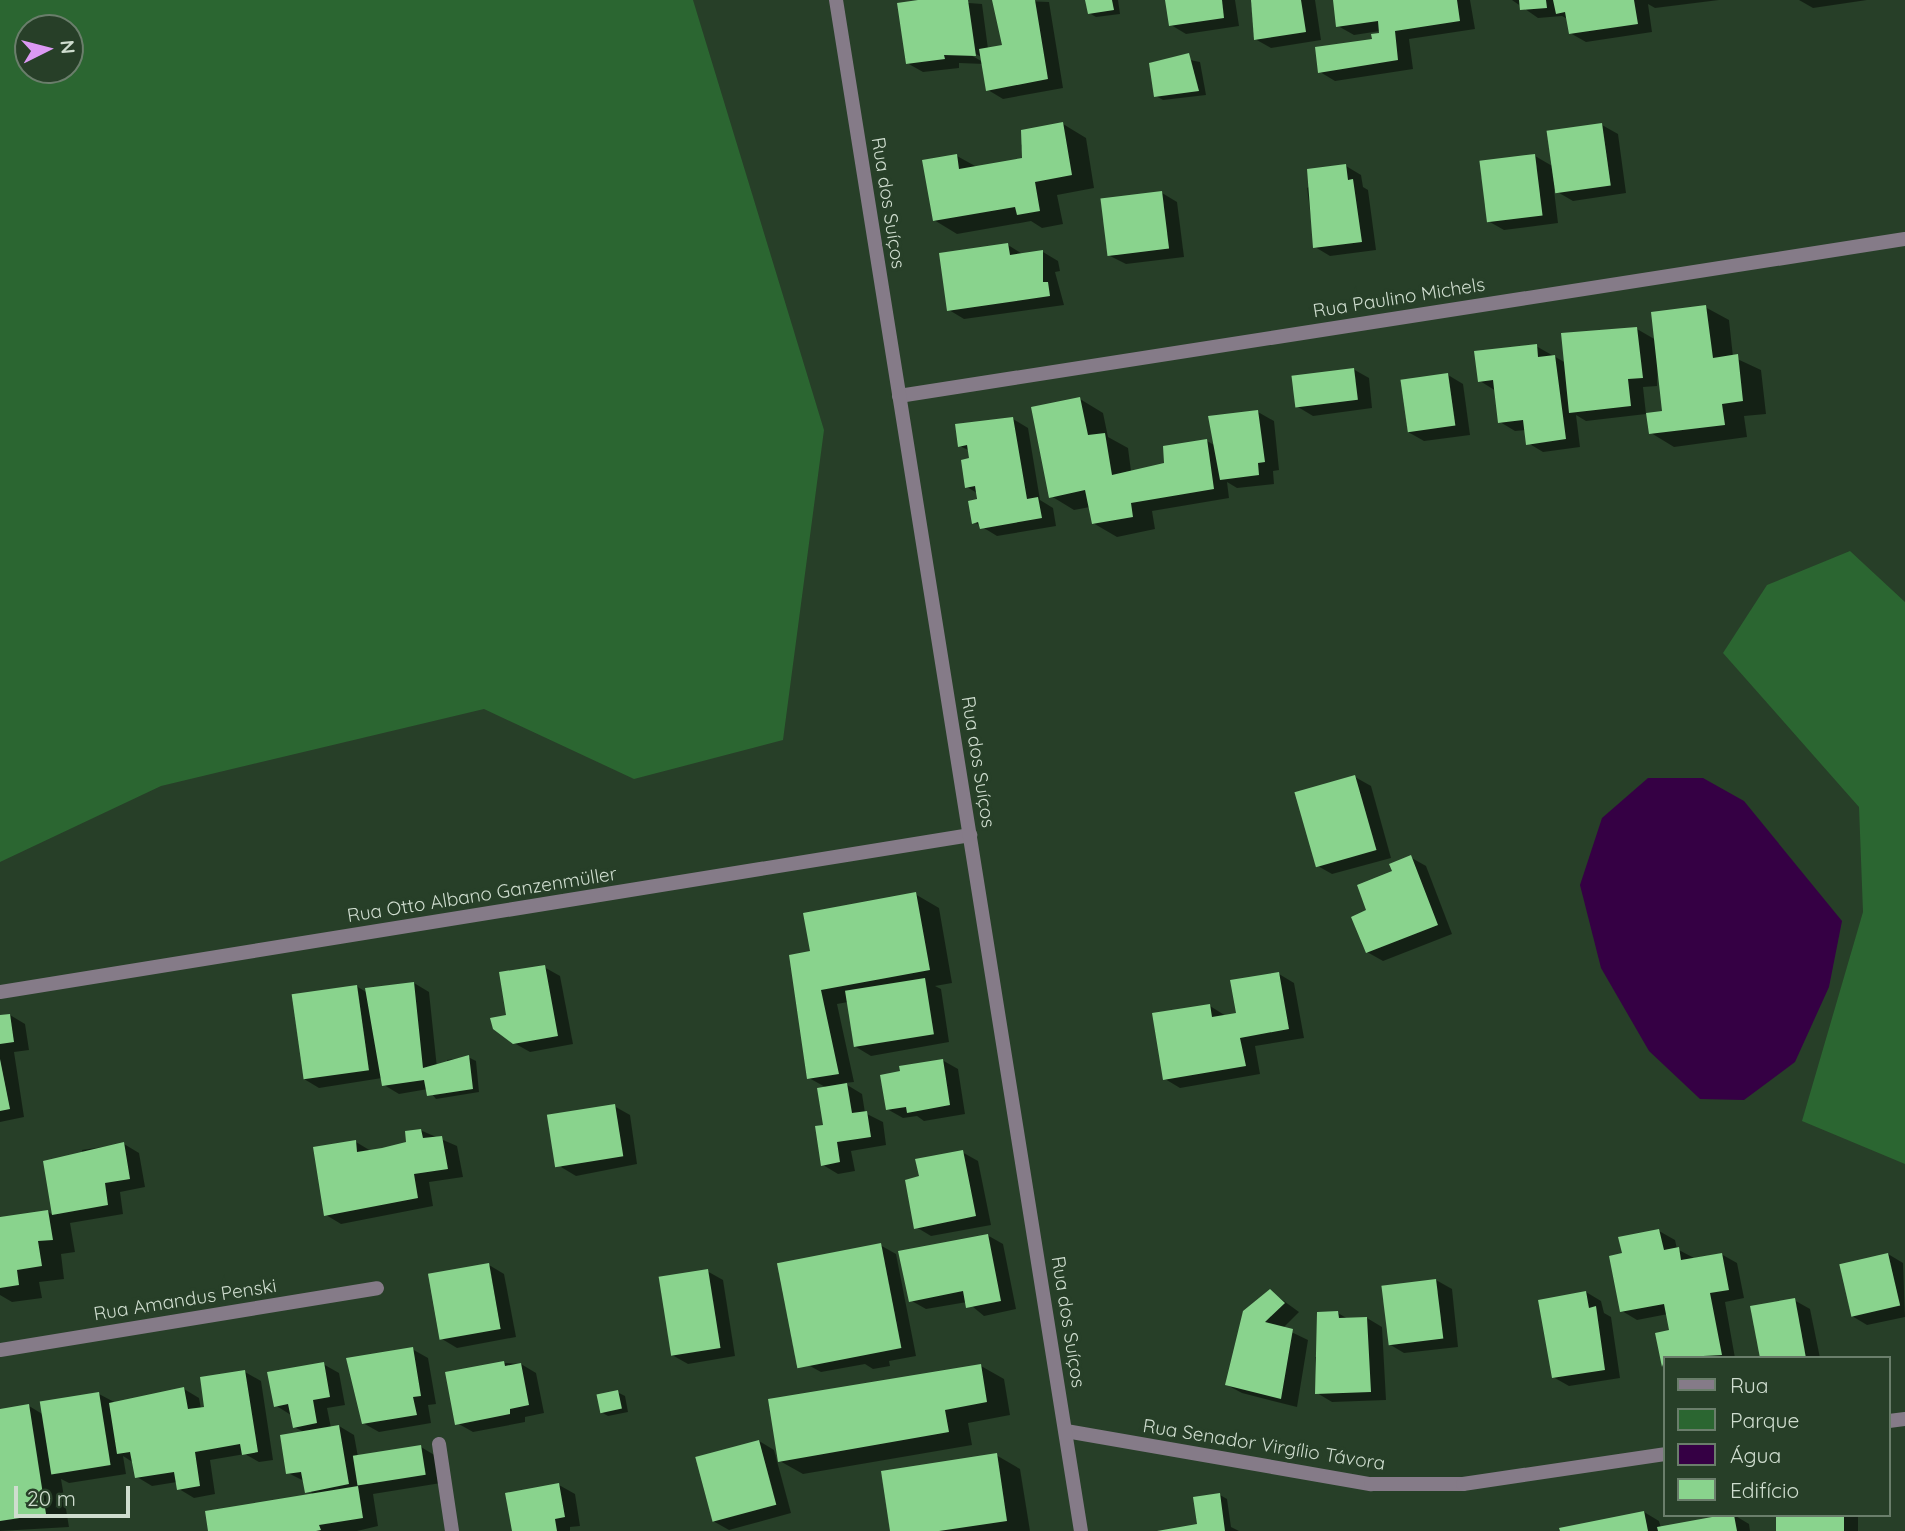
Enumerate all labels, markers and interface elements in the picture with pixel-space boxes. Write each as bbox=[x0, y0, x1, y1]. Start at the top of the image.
north arrow bbox=[14, 14, 84, 84]
text: N bbox=[55, 39, 81, 55]
street label: Rua dos Suíços bbox=[866, 136, 910, 270]
street label: Rua Paulino Michels bbox=[1311, 273, 1487, 323]
street label: Rua dos Suíços bbox=[956, 695, 1000, 829]
street label: Rua Otto Albano Ganzenmüller bbox=[346, 862, 618, 928]
street label: Rua dos Suíços bbox=[1046, 1255, 1090, 1389]
street label: Rua Amandus Penski bbox=[92, 1274, 278, 1326]
legend bbox=[1664, 1356, 1891, 1517]
text: Rua bbox=[1730, 1372, 1769, 1398]
text: Parque bbox=[1730, 1407, 1799, 1433]
street label: Rua Senador Virgílio Távora bbox=[1141, 1415, 1387, 1475]
text: Água bbox=[1730, 1442, 1781, 1468]
scale bar bbox=[18, 1472, 133, 1516]
text: Edifício bbox=[1730, 1477, 1799, 1503]
text: 20 m bbox=[27, 1485, 76, 1511]

